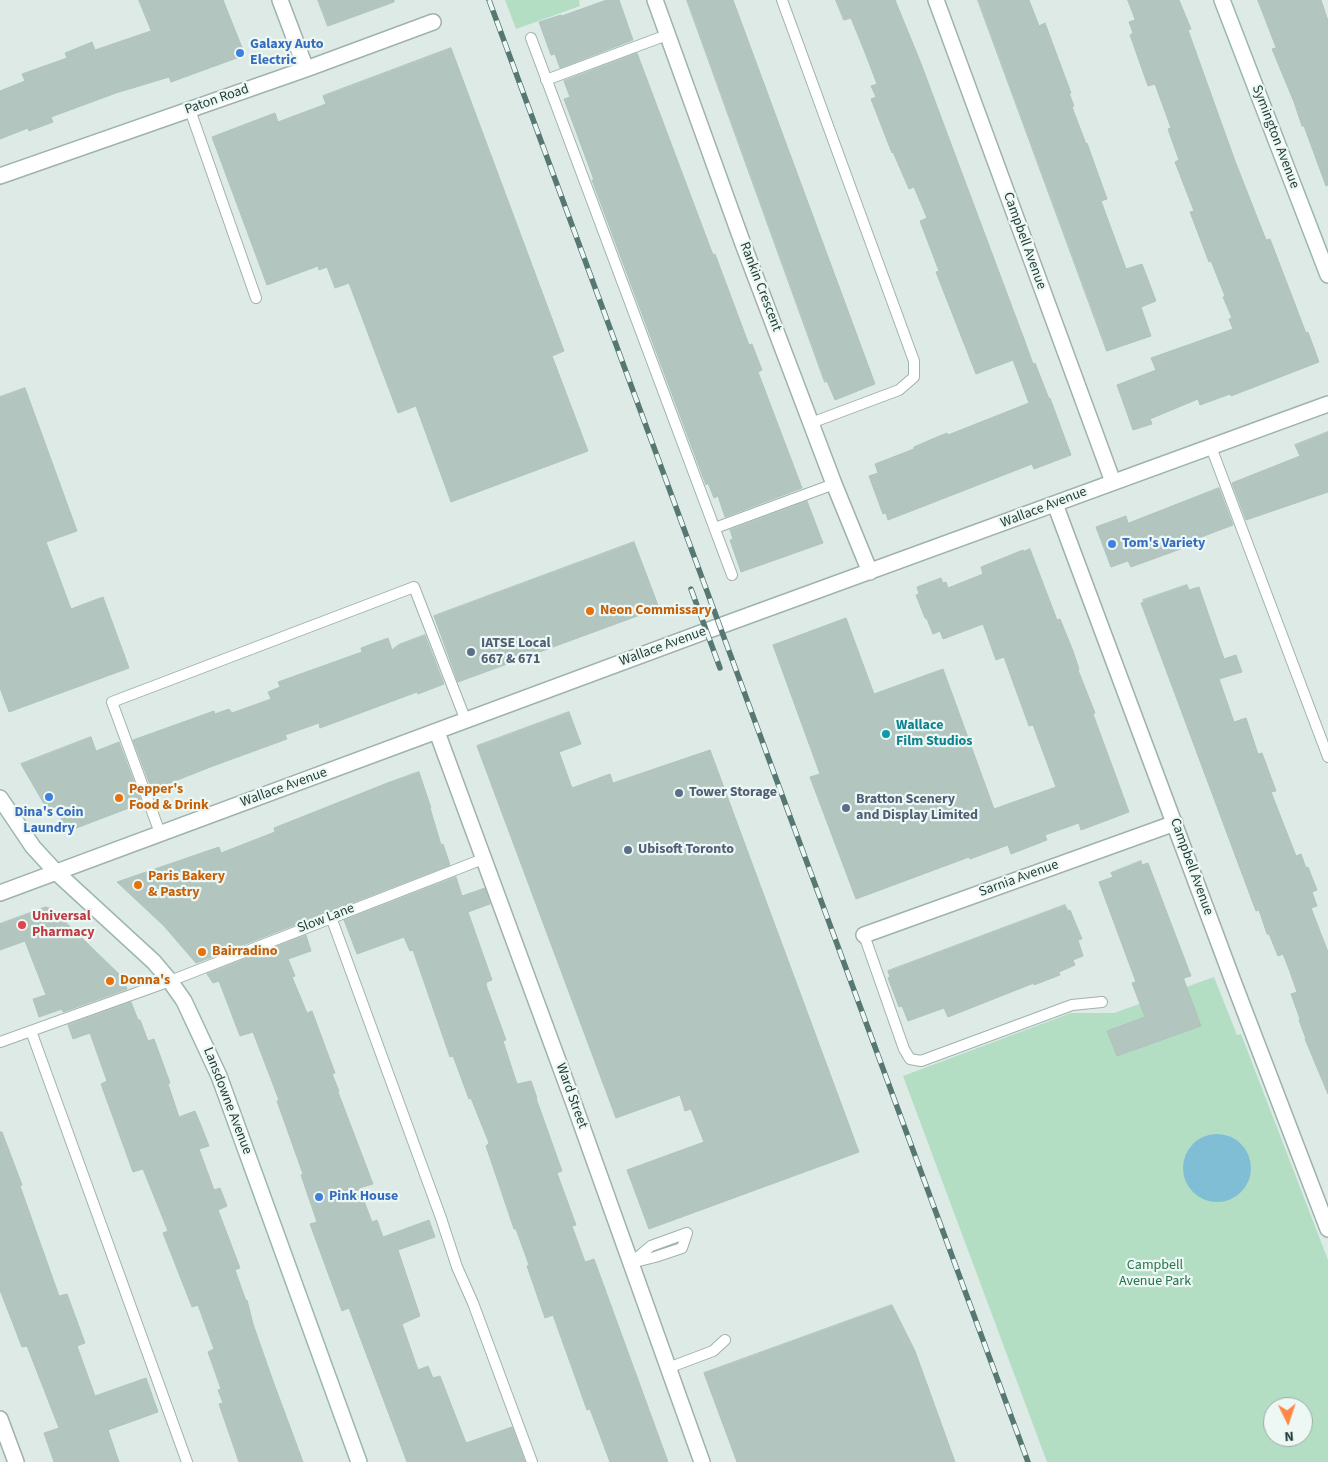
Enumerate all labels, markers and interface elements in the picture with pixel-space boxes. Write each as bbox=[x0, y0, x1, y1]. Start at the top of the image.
place label: Galaxy Auto Electric bbox=[250, 37, 324, 70]
marker: Galaxy Auto Electric bbox=[234, 47, 246, 59]
street label: Paton Road bbox=[183, 81, 251, 119]
street label: Symington Avenue bbox=[1248, 83, 1302, 191]
street label: Campbell Avenue bbox=[999, 190, 1049, 292]
street label: Rankin Crescent bbox=[735, 240, 785, 334]
street label: Wallace Avenue bbox=[999, 484, 1089, 532]
place label: Tom's Variety bbox=[1122, 536, 1205, 552]
marker: Tom's Variety bbox=[1106, 538, 1118, 550]
place label: Neon Commissary bbox=[600, 603, 712, 619]
marker: Neon Commissary bbox=[584, 605, 596, 617]
street label: Wallace Avenue bbox=[617, 624, 709, 670]
place label: IATSE Local 667 & 671 bbox=[481, 636, 551, 669]
marker: IATSE Local 667 & 671 bbox=[465, 646, 477, 658]
place label: Wallace Film Studios bbox=[896, 718, 972, 750]
marker: Wallace Film Studios bbox=[880, 728, 892, 740]
street label: Wallace Avenue bbox=[238, 765, 330, 811]
place label: Pepper's Food & Drink bbox=[129, 782, 209, 814]
place label: Tower Storage bbox=[689, 785, 777, 801]
marker: Tower Storage bbox=[673, 787, 685, 799]
marker: Dina's Coin Laundry bbox=[43, 791, 55, 803]
marker: Pepper's Food & Drink bbox=[113, 792, 125, 804]
place label: Bratton Scenery and Display Limited bbox=[856, 792, 978, 824]
marker: Bratton Scenery and Display Limited bbox=[840, 802, 852, 814]
place label: Dina's Coin Laundry bbox=[15, 805, 83, 838]
street label: Campbell Avenue bbox=[1166, 816, 1216, 918]
place label: Ubisoft Toronto bbox=[638, 842, 734, 858]
marker: Ubisoft Toronto bbox=[622, 844, 634, 856]
street label: Sarnia Avenue bbox=[977, 857, 1061, 901]
place label: Paris Bakery & Pastry bbox=[148, 869, 225, 902]
marker: Paris Bakery & Pastry bbox=[132, 879, 144, 891]
street label: Slow Lane bbox=[295, 900, 357, 938]
place label: Universal Pharmacy bbox=[32, 909, 95, 942]
marker: Universal Pharmacy bbox=[16, 919, 28, 931]
place label: Bairradino bbox=[212, 944, 278, 960]
marker: Bairradino bbox=[196, 946, 208, 958]
place label: Donna's bbox=[120, 973, 170, 989]
marker: Donna's bbox=[104, 975, 116, 987]
street label: Lansdowne Avenue bbox=[199, 1045, 255, 1157]
street label: Ward Street bbox=[551, 1061, 591, 1131]
place label: Pink House bbox=[329, 1189, 398, 1205]
marker: Pink House bbox=[313, 1191, 325, 1203]
park label: Campbell Avenue Park bbox=[1119, 1258, 1191, 1290]
north arrow bbox=[1263, 1397, 1313, 1447]
text: N bbox=[1284, 1426, 1294, 1446]

